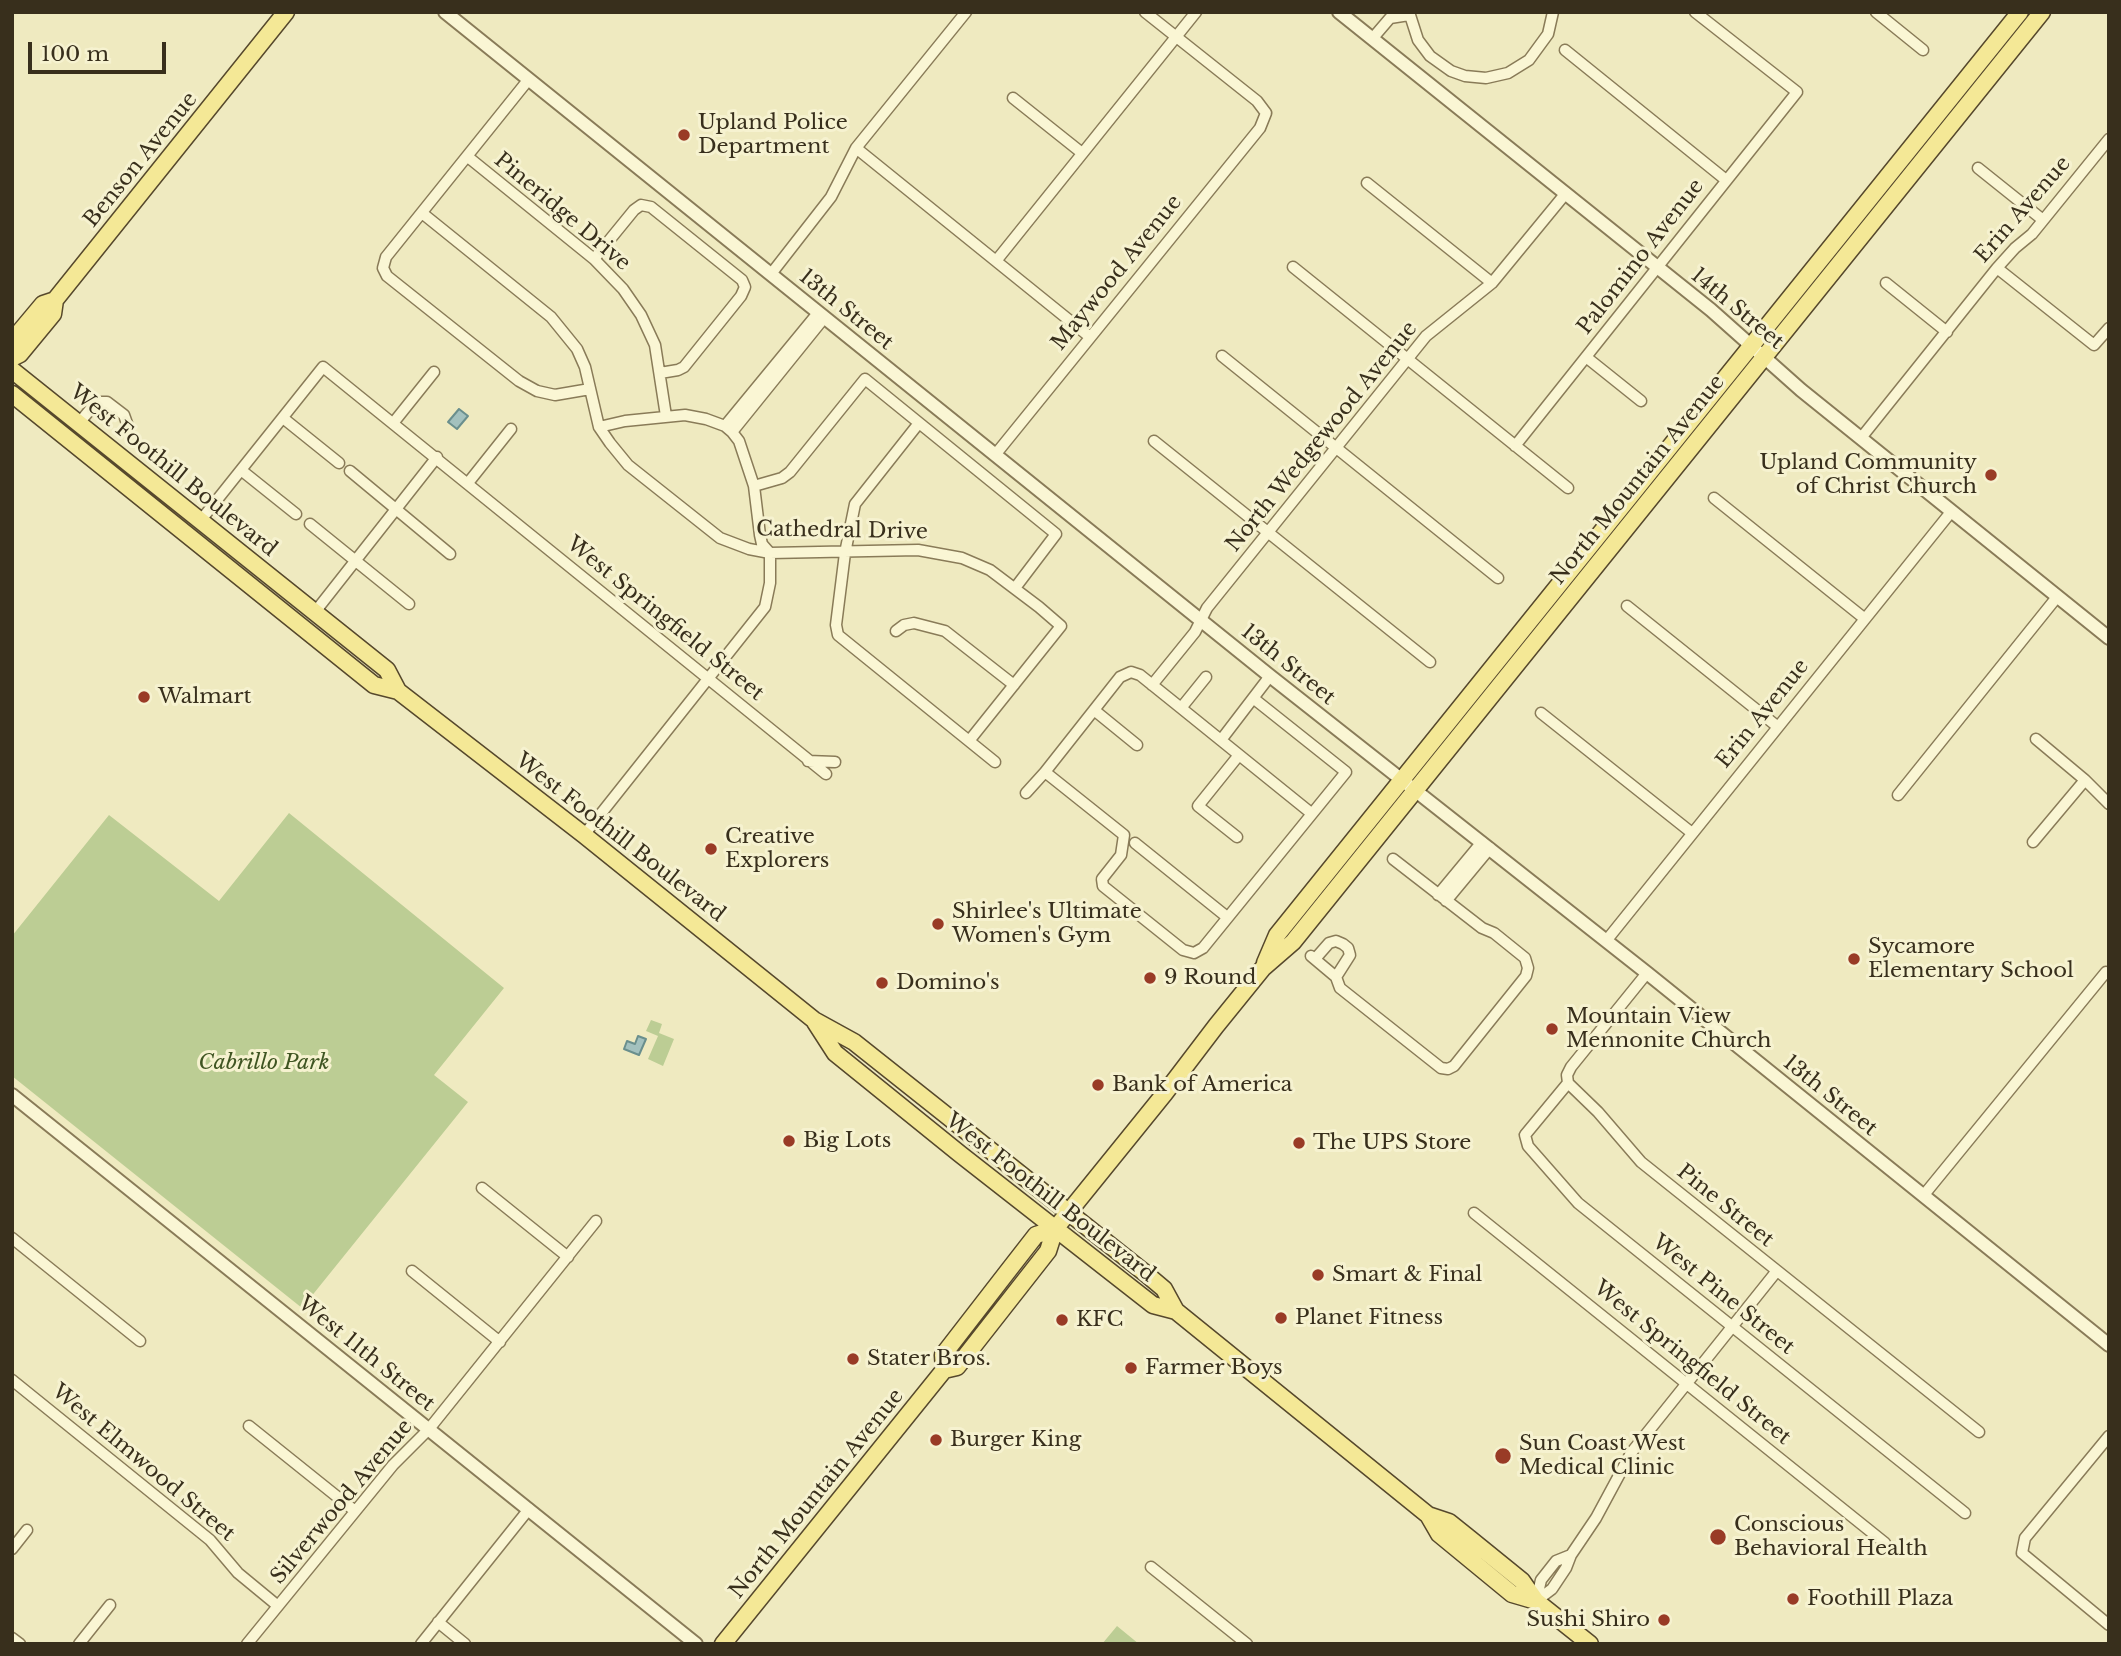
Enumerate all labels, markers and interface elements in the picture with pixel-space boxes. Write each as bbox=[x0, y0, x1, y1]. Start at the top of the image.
scale bar bbox=[32, 28, 170, 72]
text: 100 m bbox=[41, 41, 109, 67]
street label: Benson Avenue bbox=[79, 87, 203, 233]
place label: Upland Police Department bbox=[698, 110, 848, 160]
marker: Upland Police Department bbox=[676, 127, 692, 143]
street label: Pineridge Drive bbox=[489, 148, 635, 276]
street label: Erin Avenue bbox=[1970, 152, 2076, 268]
street label: Palomino Avenue bbox=[1573, 174, 1709, 340]
street label: Maywood Avenue bbox=[1047, 190, 1187, 356]
street label: 14th Street bbox=[1686, 263, 1788, 355]
street label: 13th Street bbox=[794, 264, 898, 356]
street label: North Wedgewood Avenue bbox=[1221, 317, 1423, 557]
street label: North Mountain Avenue bbox=[1546, 370, 1730, 590]
street label: West Foothill Boulevard bbox=[64, 380, 282, 562]
place label: Upland Community of Christ Church bbox=[1759, 450, 1977, 500]
marker: Upland Community of Christ Church bbox=[1983, 467, 1999, 483]
street label: Cathedral Drive bbox=[756, 517, 928, 545]
street label: West Springfield Street bbox=[561, 532, 769, 706]
street label: 13th Street bbox=[1236, 619, 1340, 711]
street label: Erin Avenue bbox=[1711, 654, 1815, 774]
place label: Walmart bbox=[158, 684, 251, 710]
marker: Walmart bbox=[136, 689, 152, 705]
street label: West Foothill Boulevard bbox=[510, 748, 730, 928]
place label: Creative Explorers bbox=[725, 824, 829, 874]
marker: Creative Explorers bbox=[703, 841, 719, 857]
place label: Shirlee's Ultimate Women's Gym bbox=[952, 899, 1142, 949]
marker: Shirlee's Ultimate Women's Gym bbox=[930, 916, 946, 932]
place label: Sycamore Elementary School bbox=[1868, 934, 2074, 984]
marker: Sycamore Elementary School bbox=[1846, 951, 1862, 967]
place label: 9 Round bbox=[1164, 965, 1256, 991]
place label: Domino's bbox=[896, 970, 1000, 996]
marker: 9 Round bbox=[1142, 970, 1158, 986]
marker: Domino's bbox=[874, 975, 890, 991]
place label: Mountain View Mennonite Church bbox=[1566, 1004, 1772, 1054]
marker: Mountain View Mennonite Church bbox=[1544, 1021, 1560, 1037]
park label: Cabrillo Park bbox=[198, 1050, 330, 1076]
street label: 13th Street bbox=[1778, 1050, 1882, 1142]
place label: Bank of America bbox=[1112, 1072, 1292, 1098]
marker: Bank of America bbox=[1090, 1077, 1106, 1093]
street label: West Foothill Boulevard bbox=[940, 1108, 1160, 1288]
place label: Big Lots bbox=[803, 1128, 891, 1154]
place label: The UPS Store bbox=[1313, 1130, 1471, 1156]
marker: Big Lots bbox=[781, 1133, 797, 1149]
marker: The UPS Store bbox=[1291, 1135, 1307, 1151]
street label: Pine Street bbox=[1671, 1159, 1779, 1253]
street label: West Pine Street bbox=[1647, 1230, 1799, 1360]
place label: Smart & Final bbox=[1332, 1262, 1482, 1288]
marker: Smart & Final bbox=[1310, 1267, 1326, 1283]
street label: West Springfield Street bbox=[1588, 1276, 1796, 1450]
street label: West 11th Street bbox=[292, 1291, 440, 1417]
place label: Planet Fitness bbox=[1295, 1305, 1443, 1331]
place label: KFC bbox=[1076, 1307, 1123, 1333]
marker: Planet Fitness bbox=[1273, 1310, 1289, 1326]
marker: KFC bbox=[1054, 1312, 1070, 1328]
place label: Stater Bros. bbox=[867, 1346, 991, 1372]
marker: Stater Bros. bbox=[845, 1351, 861, 1367]
place label: Farmer Boys bbox=[1145, 1355, 1283, 1381]
marker: Farmer Boys bbox=[1123, 1360, 1139, 1376]
street label: West Elmwood Street bbox=[46, 1379, 240, 1547]
street label: North Mountain Avenue bbox=[725, 1384, 909, 1604]
street label: Silverwood Avenue bbox=[266, 1415, 418, 1589]
place label: Burger King bbox=[950, 1427, 1081, 1453]
place label: Sun Coast West Medical Clinic bbox=[1519, 1431, 1685, 1481]
marker: Burger King bbox=[928, 1432, 944, 1448]
marker: Sun Coast West Medical Clinic bbox=[1493, 1446, 1513, 1466]
place label: Conscious Behavioral Health bbox=[1734, 1512, 1928, 1562]
marker: Conscious Behavioral Health bbox=[1708, 1527, 1728, 1547]
place label: Foothill Plaza bbox=[1807, 1586, 1953, 1612]
marker: Foothill Plaza bbox=[1785, 1591, 1801, 1607]
place label: Sushi Shiro bbox=[1527, 1607, 1650, 1633]
marker: Sushi Shiro bbox=[1656, 1612, 1672, 1628]

